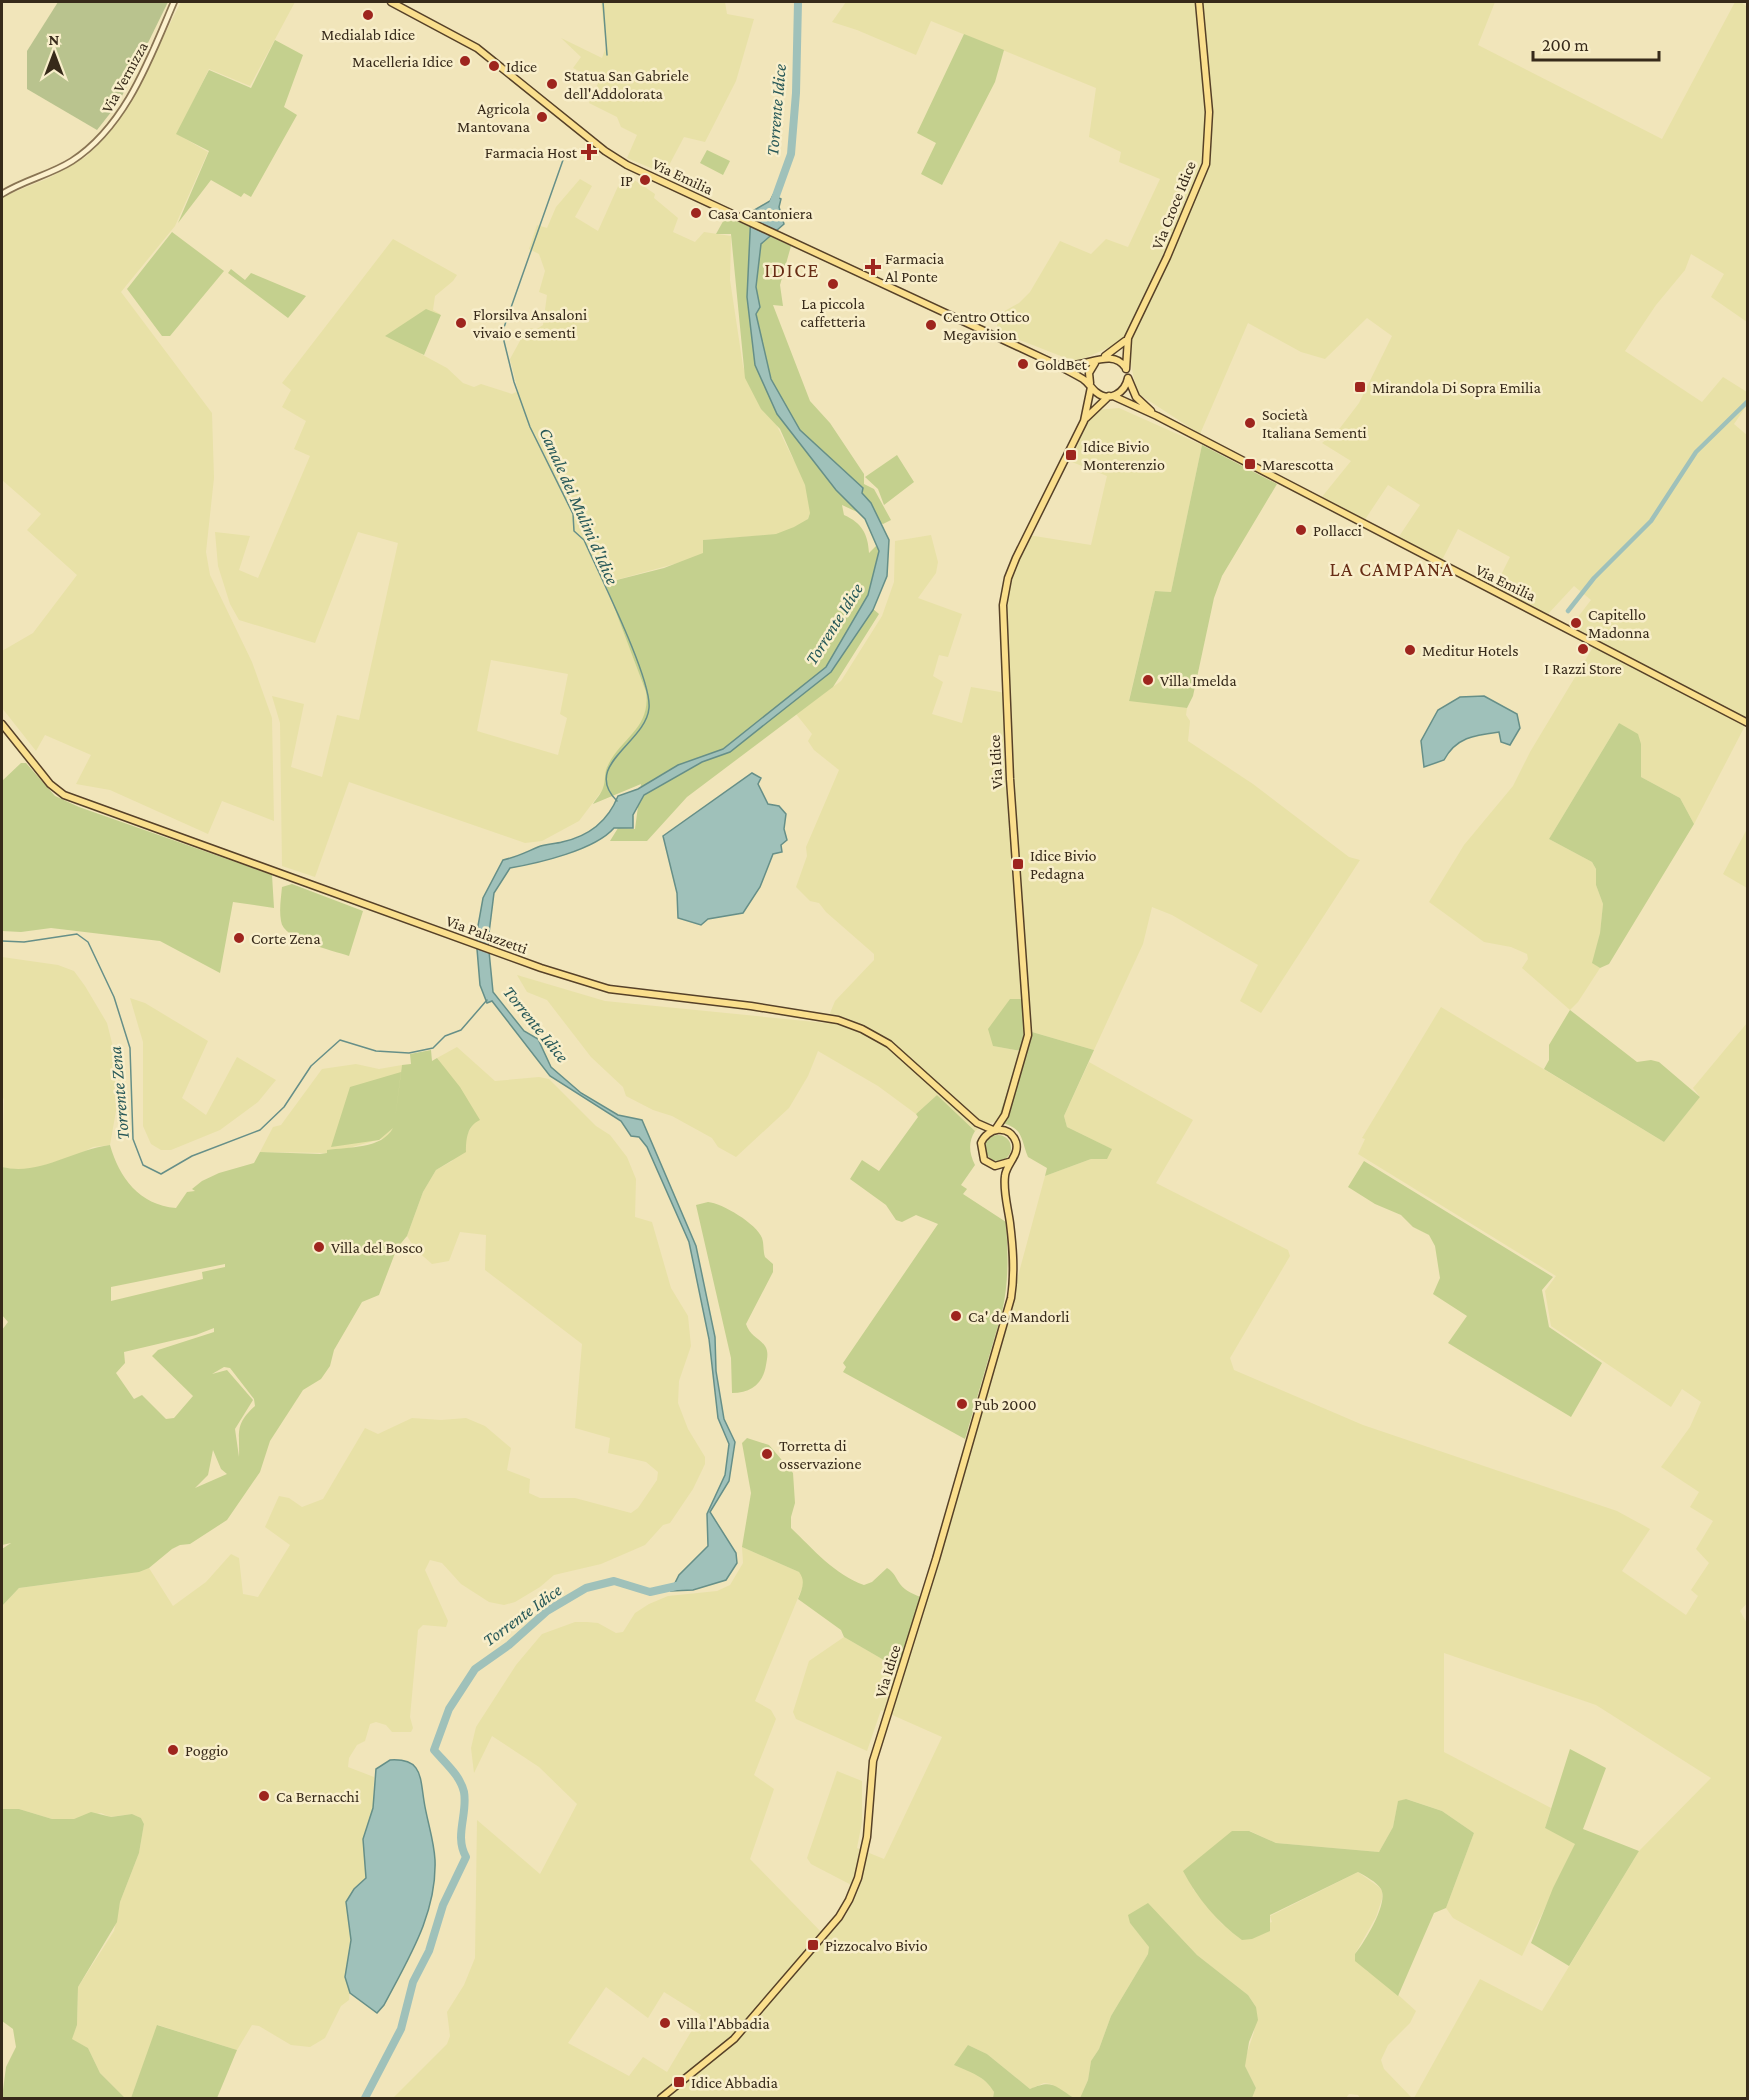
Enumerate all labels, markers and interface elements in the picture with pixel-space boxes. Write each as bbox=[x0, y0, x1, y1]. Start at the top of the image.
marker: Medialab Idice bbox=[361, 8, 375, 22]
north arrow bbox=[24, 24, 84, 84]
scale bar bbox=[1533, 24, 1659, 62]
place label: Medialab Idice bbox=[321, 26, 415, 43]
text: N bbox=[49, 31, 60, 48]
text: 200 m bbox=[1542, 35, 1589, 55]
street label: Via Vernizza bbox=[98, 38, 151, 116]
place label: Macelleria Idice bbox=[352, 53, 453, 70]
marker: Macelleria Idice bbox=[458, 54, 472, 68]
place label: Idice bbox=[506, 58, 537, 75]
marker: Idice bbox=[487, 59, 501, 73]
water label: Torrente Idice bbox=[762, 63, 790, 157]
place label: Statua San Gabriele dell'Addolorata bbox=[564, 67, 689, 102]
marker: Statua San Gabriele dell'Addolorata bbox=[545, 77, 559, 91]
place label: Agricola Mantovana bbox=[457, 100, 531, 135]
marker: Agricola Mantovana bbox=[535, 110, 549, 124]
place label: Farmacia Host bbox=[485, 144, 578, 161]
marker: Farmacia Host bbox=[582, 145, 596, 159]
street label: Via Emilia bbox=[650, 155, 716, 198]
street label: Via Croce Idice bbox=[1148, 159, 1199, 252]
place label: IP bbox=[620, 172, 633, 189]
marker: IP bbox=[638, 173, 652, 187]
place label: Casa Cantoniera bbox=[708, 205, 813, 222]
marker: Casa Cantoniera bbox=[689, 206, 703, 220]
place label: Farmacia Al Ponte bbox=[885, 250, 945, 285]
district label: IDICE bbox=[764, 259, 820, 281]
marker: Farmacia Al Ponte bbox=[866, 260, 880, 274]
marker: La piccola caffetteria bbox=[826, 277, 840, 291]
place label: La piccola caffetteria bbox=[800, 295, 866, 330]
place label: Florsilva Ansaloni vivaio e sementi bbox=[472, 306, 587, 341]
place label: Centro Ottico Megavision bbox=[943, 308, 1030, 344]
marker: Florsilva Ansaloni vivaio e sementi bbox=[454, 316, 468, 330]
marker: Centro Ottico Megavision bbox=[924, 318, 938, 332]
place label: GoldBet bbox=[1035, 356, 1087, 373]
marker: GoldBet bbox=[1016, 357, 1030, 371]
place label: Mirandola Di Sopra Emilia bbox=[1372, 379, 1541, 397]
marker: Mirandola Di Sopra Emilia bbox=[1353, 380, 1367, 394]
place label: Società Italiana Sementi bbox=[1262, 406, 1367, 441]
marker: Società Italiana Sementi bbox=[1243, 416, 1257, 430]
water label: Canale dei Mulini d'Idice bbox=[535, 424, 623, 588]
place label: Idice Bivio Monterenzio bbox=[1083, 438, 1165, 473]
marker: Idice Bivio Monterenzio bbox=[1064, 448, 1078, 462]
place label: Marescotta bbox=[1262, 456, 1334, 473]
marker: Marescotta bbox=[1243, 457, 1257, 471]
place label: Pollacci bbox=[1313, 522, 1362, 539]
marker: Pollacci bbox=[1294, 523, 1308, 537]
district label: LA CAMPANA bbox=[1330, 558, 1454, 580]
street label: Via Emilia bbox=[1473, 561, 1539, 605]
water label: Torrente Idice bbox=[801, 579, 867, 668]
place label: Capitello Madonna bbox=[1588, 606, 1650, 641]
marker: Capitello Madonna bbox=[1569, 616, 1583, 630]
place label: Meditur Hotels bbox=[1422, 642, 1519, 659]
marker: I Razzi Store bbox=[1576, 642, 1590, 656]
marker: Meditur Hotels bbox=[1403, 643, 1417, 657]
place label: I Razzi Store bbox=[1544, 660, 1622, 677]
place label: Villa Imelda bbox=[1160, 672, 1237, 689]
marker: Villa Imelda bbox=[1141, 673, 1155, 687]
street label: Via Idice bbox=[986, 734, 1005, 790]
place label: Idice Bivio Pedagna bbox=[1030, 847, 1097, 883]
marker: Idice Bivio Pedagna bbox=[1011, 857, 1025, 871]
street label: Via Palazzetti bbox=[444, 912, 530, 957]
place label: Corte Zena bbox=[251, 930, 321, 947]
marker: Corte Zena bbox=[232, 931, 246, 945]
water label: Torrente Idice bbox=[499, 982, 573, 1066]
water label: Torrente Zena bbox=[105, 1045, 133, 1141]
place label: Villa del Bosco bbox=[331, 1239, 423, 1256]
marker: Villa del Bosco bbox=[312, 1240, 326, 1254]
place label: Ca' de Mandorli bbox=[968, 1308, 1069, 1325]
marker: Ca' de Mandorli bbox=[949, 1309, 963, 1323]
place label: Pub 2000 bbox=[974, 1396, 1037, 1413]
marker: Pub 2000 bbox=[955, 1397, 969, 1411]
place label: Torretta di osservazione bbox=[779, 1437, 861, 1472]
marker: Torretta di osservazione bbox=[760, 1447, 774, 1461]
water label: Torrente Idice bbox=[479, 1580, 565, 1650]
street label: Via Idice bbox=[871, 1643, 904, 1700]
place label: Poggio bbox=[185, 1742, 228, 1760]
marker: Poggio bbox=[166, 1743, 180, 1757]
place label: Ca Bernacchi bbox=[276, 1788, 359, 1805]
marker: Ca Bernacchi bbox=[257, 1789, 271, 1803]
place label: Pizzocalvo Bivio bbox=[825, 1937, 928, 1954]
marker: Pizzocalvo Bivio bbox=[806, 1938, 820, 1952]
place label: Villa l'Abbadia bbox=[677, 2015, 770, 2032]
marker: Villa l'Abbadia bbox=[658, 2016, 672, 2030]
place label: Idice Abbadia bbox=[691, 2074, 779, 2091]
marker: Idice Abbadia bbox=[672, 2075, 686, 2089]

